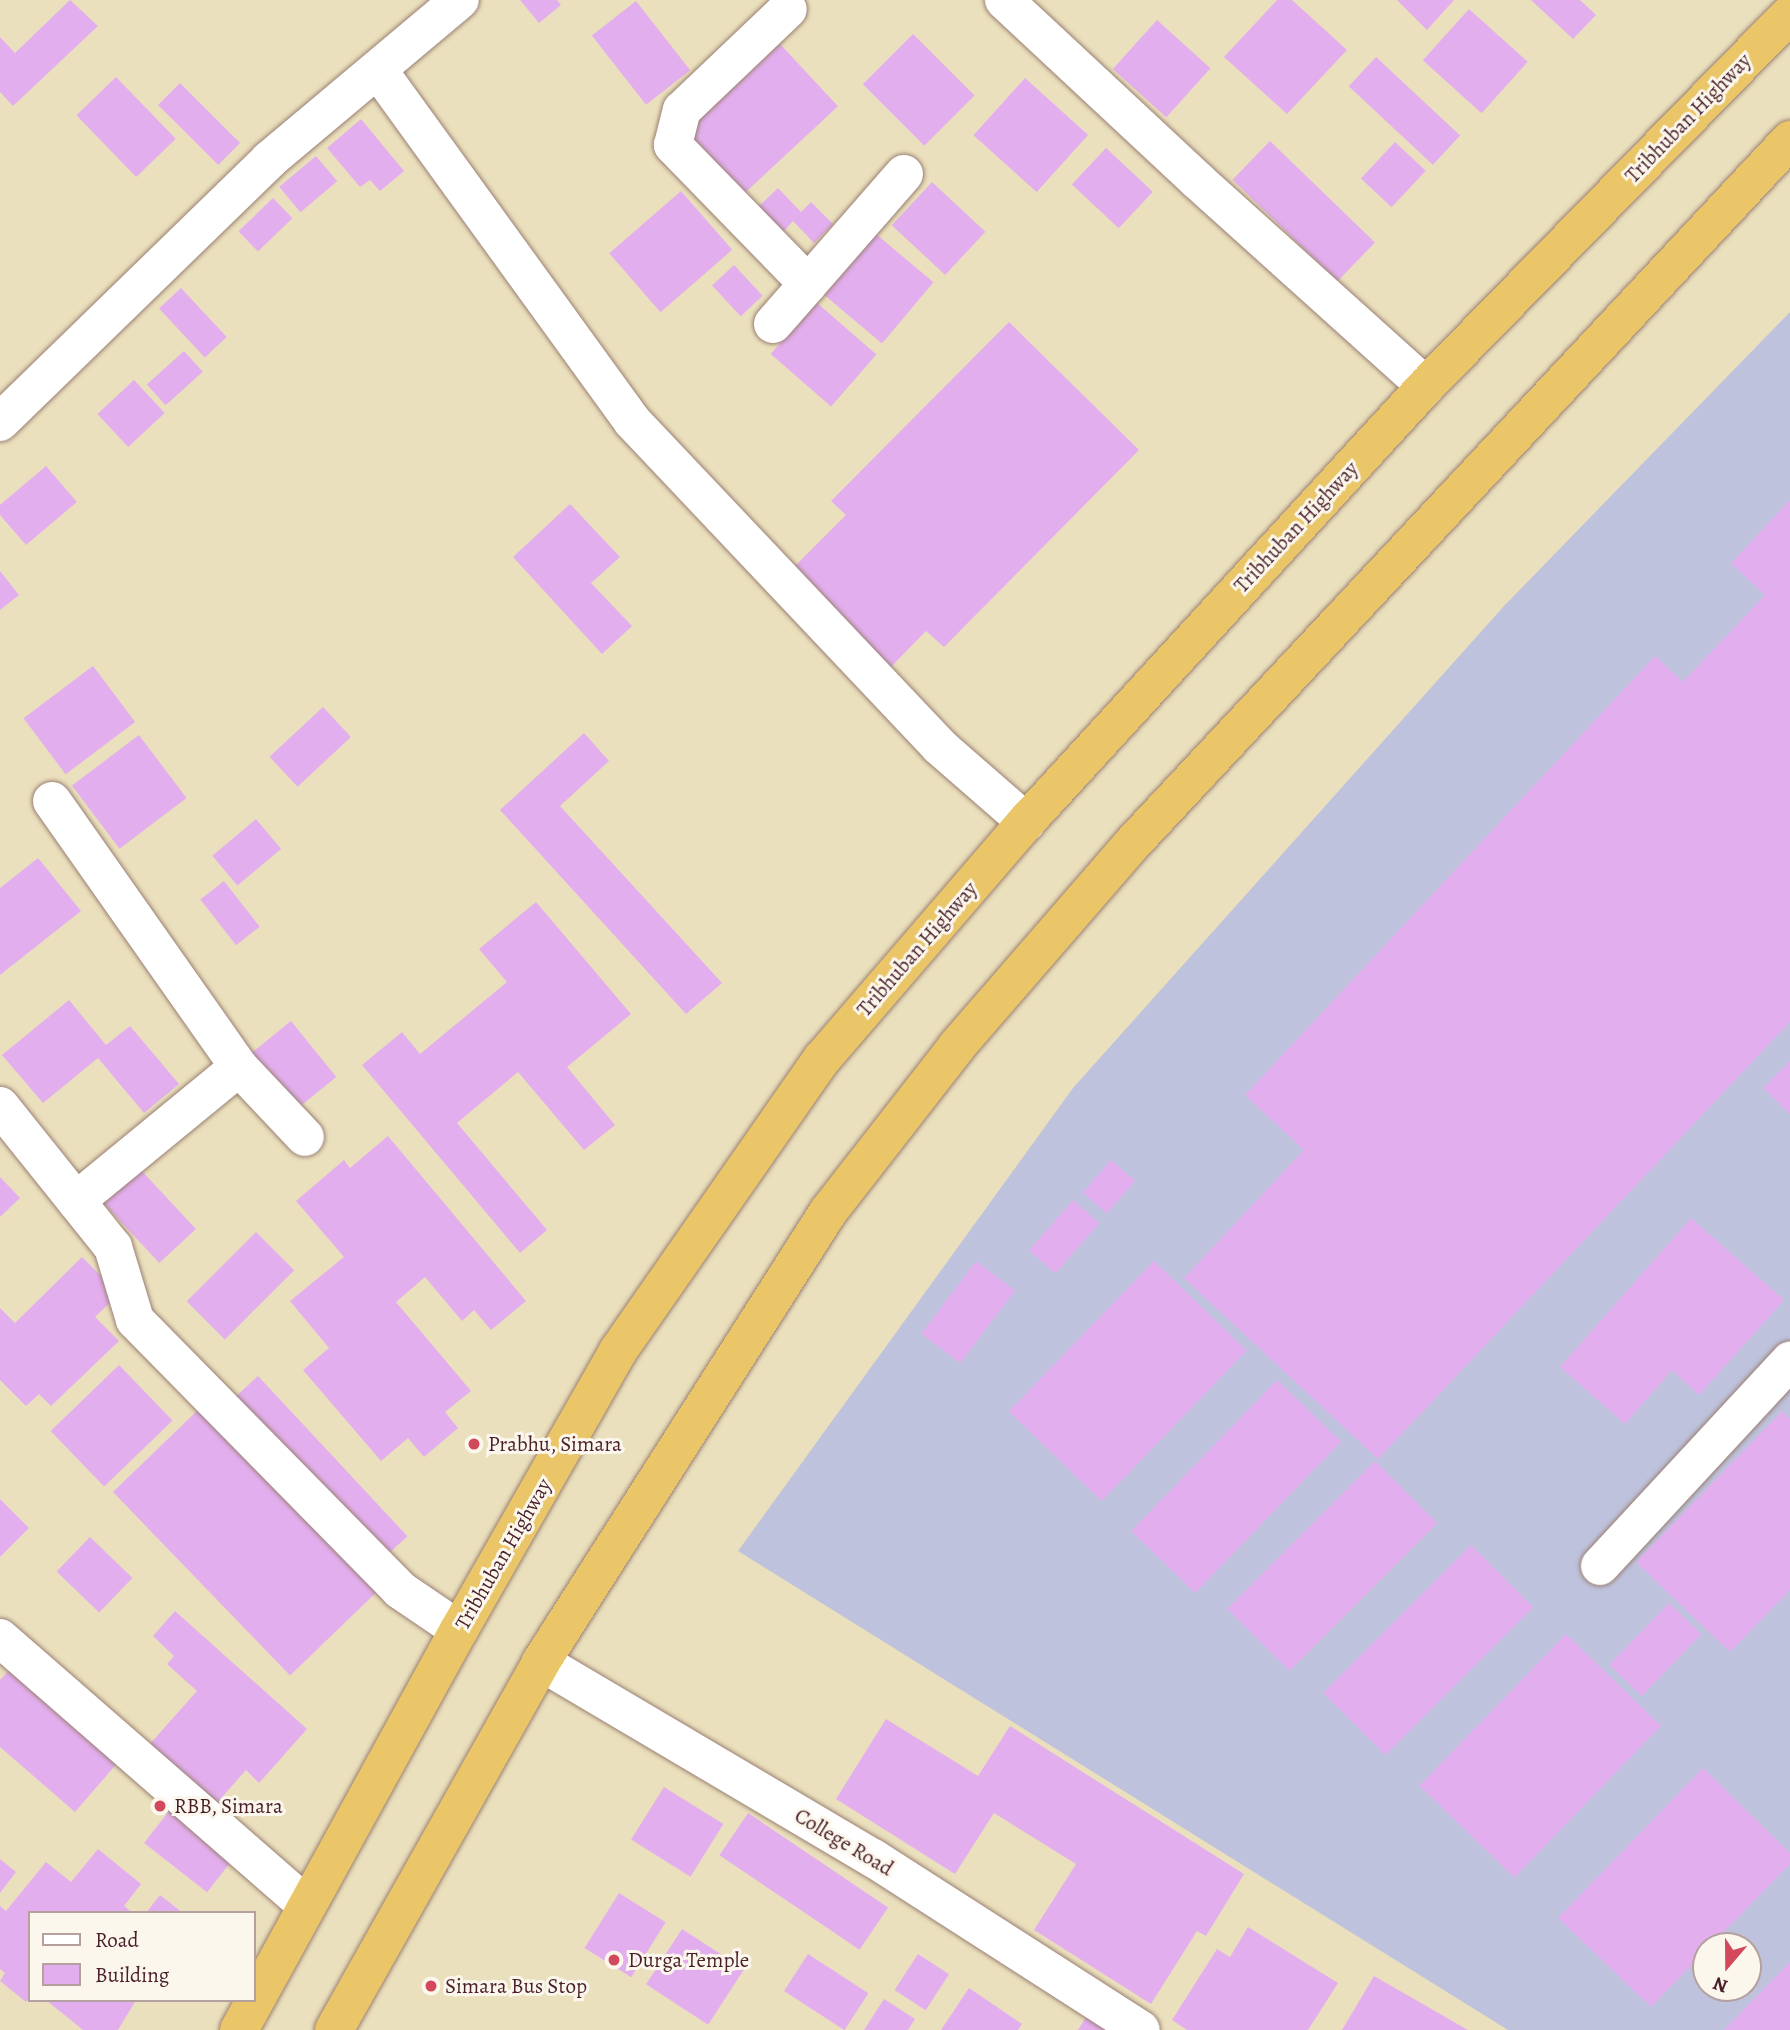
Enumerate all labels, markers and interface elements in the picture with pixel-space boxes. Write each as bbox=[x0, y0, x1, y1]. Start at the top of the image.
street label: Tribhuban Highway bbox=[1620, 48, 1756, 188]
street label: Tribhuban Highway bbox=[1229, 456, 1363, 598]
street label: Tribhuban Highway bbox=[852, 876, 982, 1022]
place label: Prabhu, Simara bbox=[488, 1431, 622, 1457]
marker: Prabhu, Simara bbox=[466, 1436, 482, 1452]
street label: Tribhuban Highway bbox=[450, 1474, 556, 1634]
place label: RBB, Simara bbox=[174, 1793, 283, 1819]
marker: RBB, Simara bbox=[152, 1798, 168, 1814]
street label: College Road bbox=[790, 1803, 898, 1881]
legend bbox=[28, 1911, 256, 2002]
text: Road bbox=[95, 1926, 139, 1954]
north arrow bbox=[1692, 1932, 1762, 2002]
place label: Durga Temple bbox=[628, 1947, 749, 1973]
marker: Durga Temple bbox=[606, 1952, 622, 1968]
text: Building bbox=[95, 1961, 169, 1989]
text: N bbox=[1710, 1970, 1731, 1999]
place label: Simara Bus Stop bbox=[445, 1973, 587, 1999]
marker: Simara Bus Stop bbox=[423, 1978, 439, 1994]

